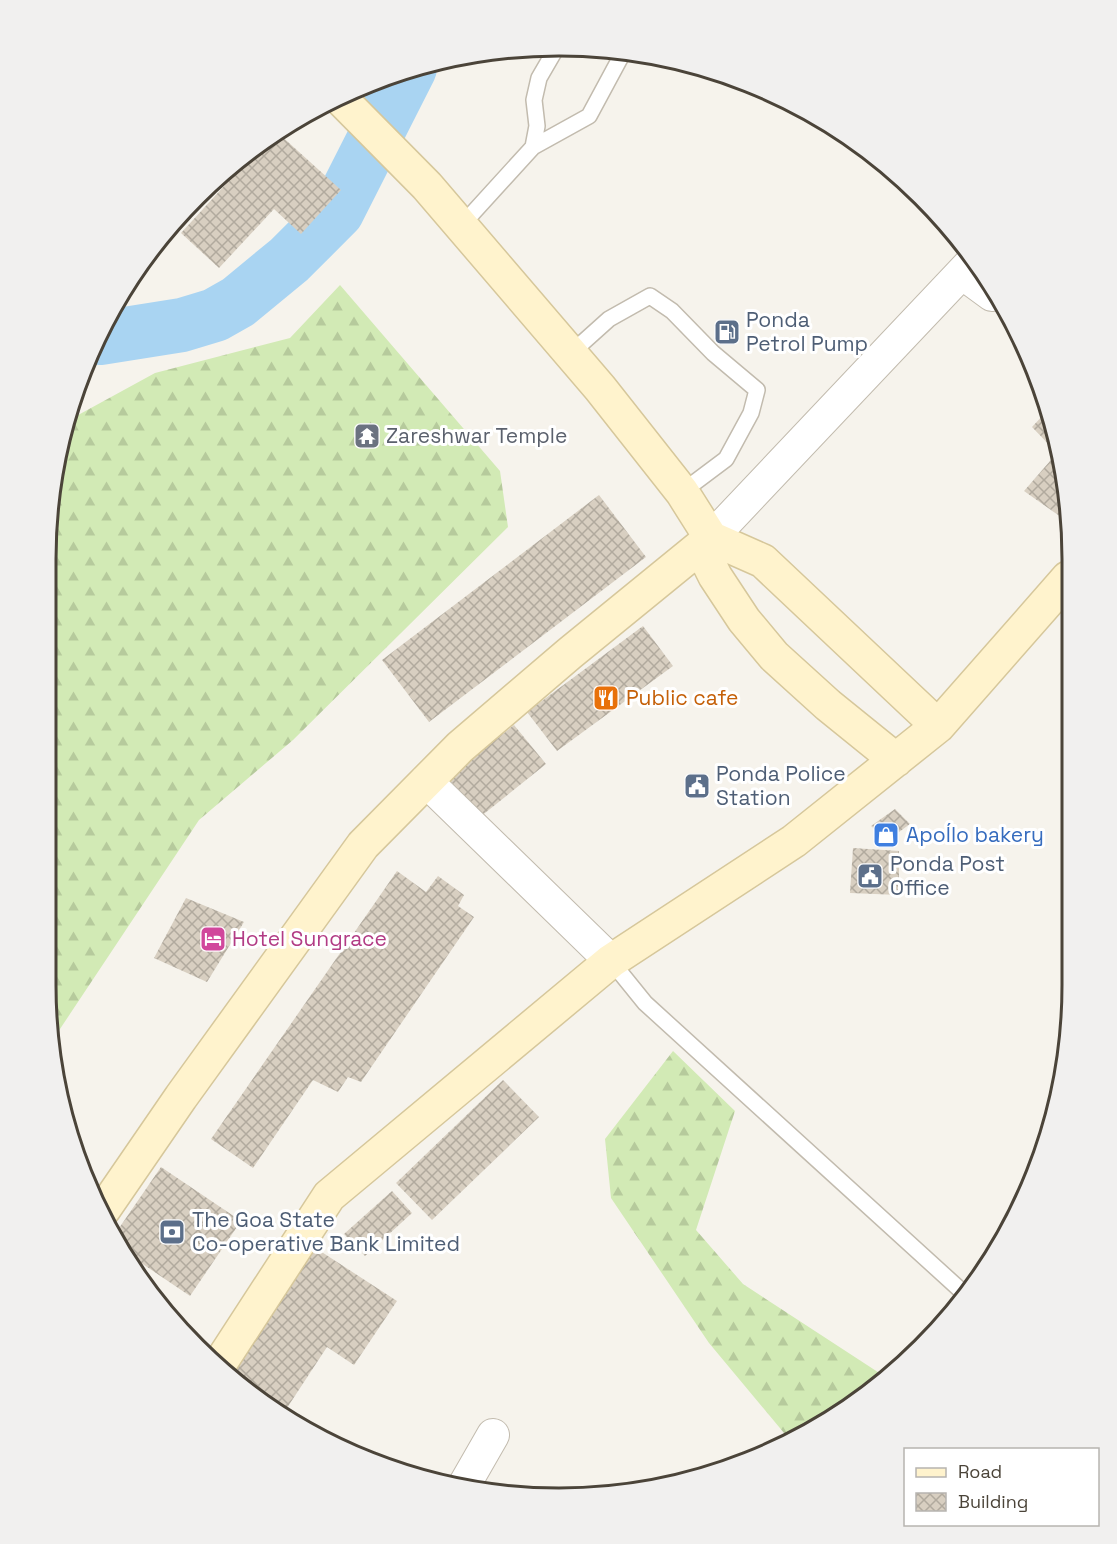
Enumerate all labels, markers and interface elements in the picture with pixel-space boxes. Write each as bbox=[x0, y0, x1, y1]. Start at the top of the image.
place label: Ponda Petrol Pump bbox=[746, 306, 868, 357]
fuel station icon: Ponda Petrol Pump bbox=[712, 317, 742, 347]
temple icon: Zareshwar Temple bbox=[352, 421, 382, 451]
place label: Zareshwar Temple bbox=[386, 422, 567, 449]
restaurant icon: Public cafe bbox=[591, 683, 621, 713]
place label: Public cafe bbox=[626, 684, 738, 711]
place label: Ponda Police Station bbox=[716, 760, 846, 811]
public building icon: Ponda Police Station bbox=[682, 771, 712, 801]
shop icon: Apoĺlo bakery bbox=[871, 820, 901, 850]
place label: Apoĺlo bakery bbox=[906, 821, 1044, 848]
place label: Ponda Post Office bbox=[890, 850, 1005, 901]
public building icon: Ponda Post Office bbox=[855, 861, 885, 891]
hotel icon: Hotel Sungrace bbox=[198, 924, 228, 954]
place label: Hotel Sungrace bbox=[232, 925, 387, 952]
place label: The Goa State Co-operative Bank Limited bbox=[192, 1206, 460, 1257]
bank icon: The Goa State Co-operative Bank Limited bbox=[157, 1217, 187, 1247]
legend bbox=[904, 1448, 1099, 1526]
text: Road bbox=[958, 1460, 1002, 1483]
text: Building bbox=[958, 1490, 1028, 1513]

